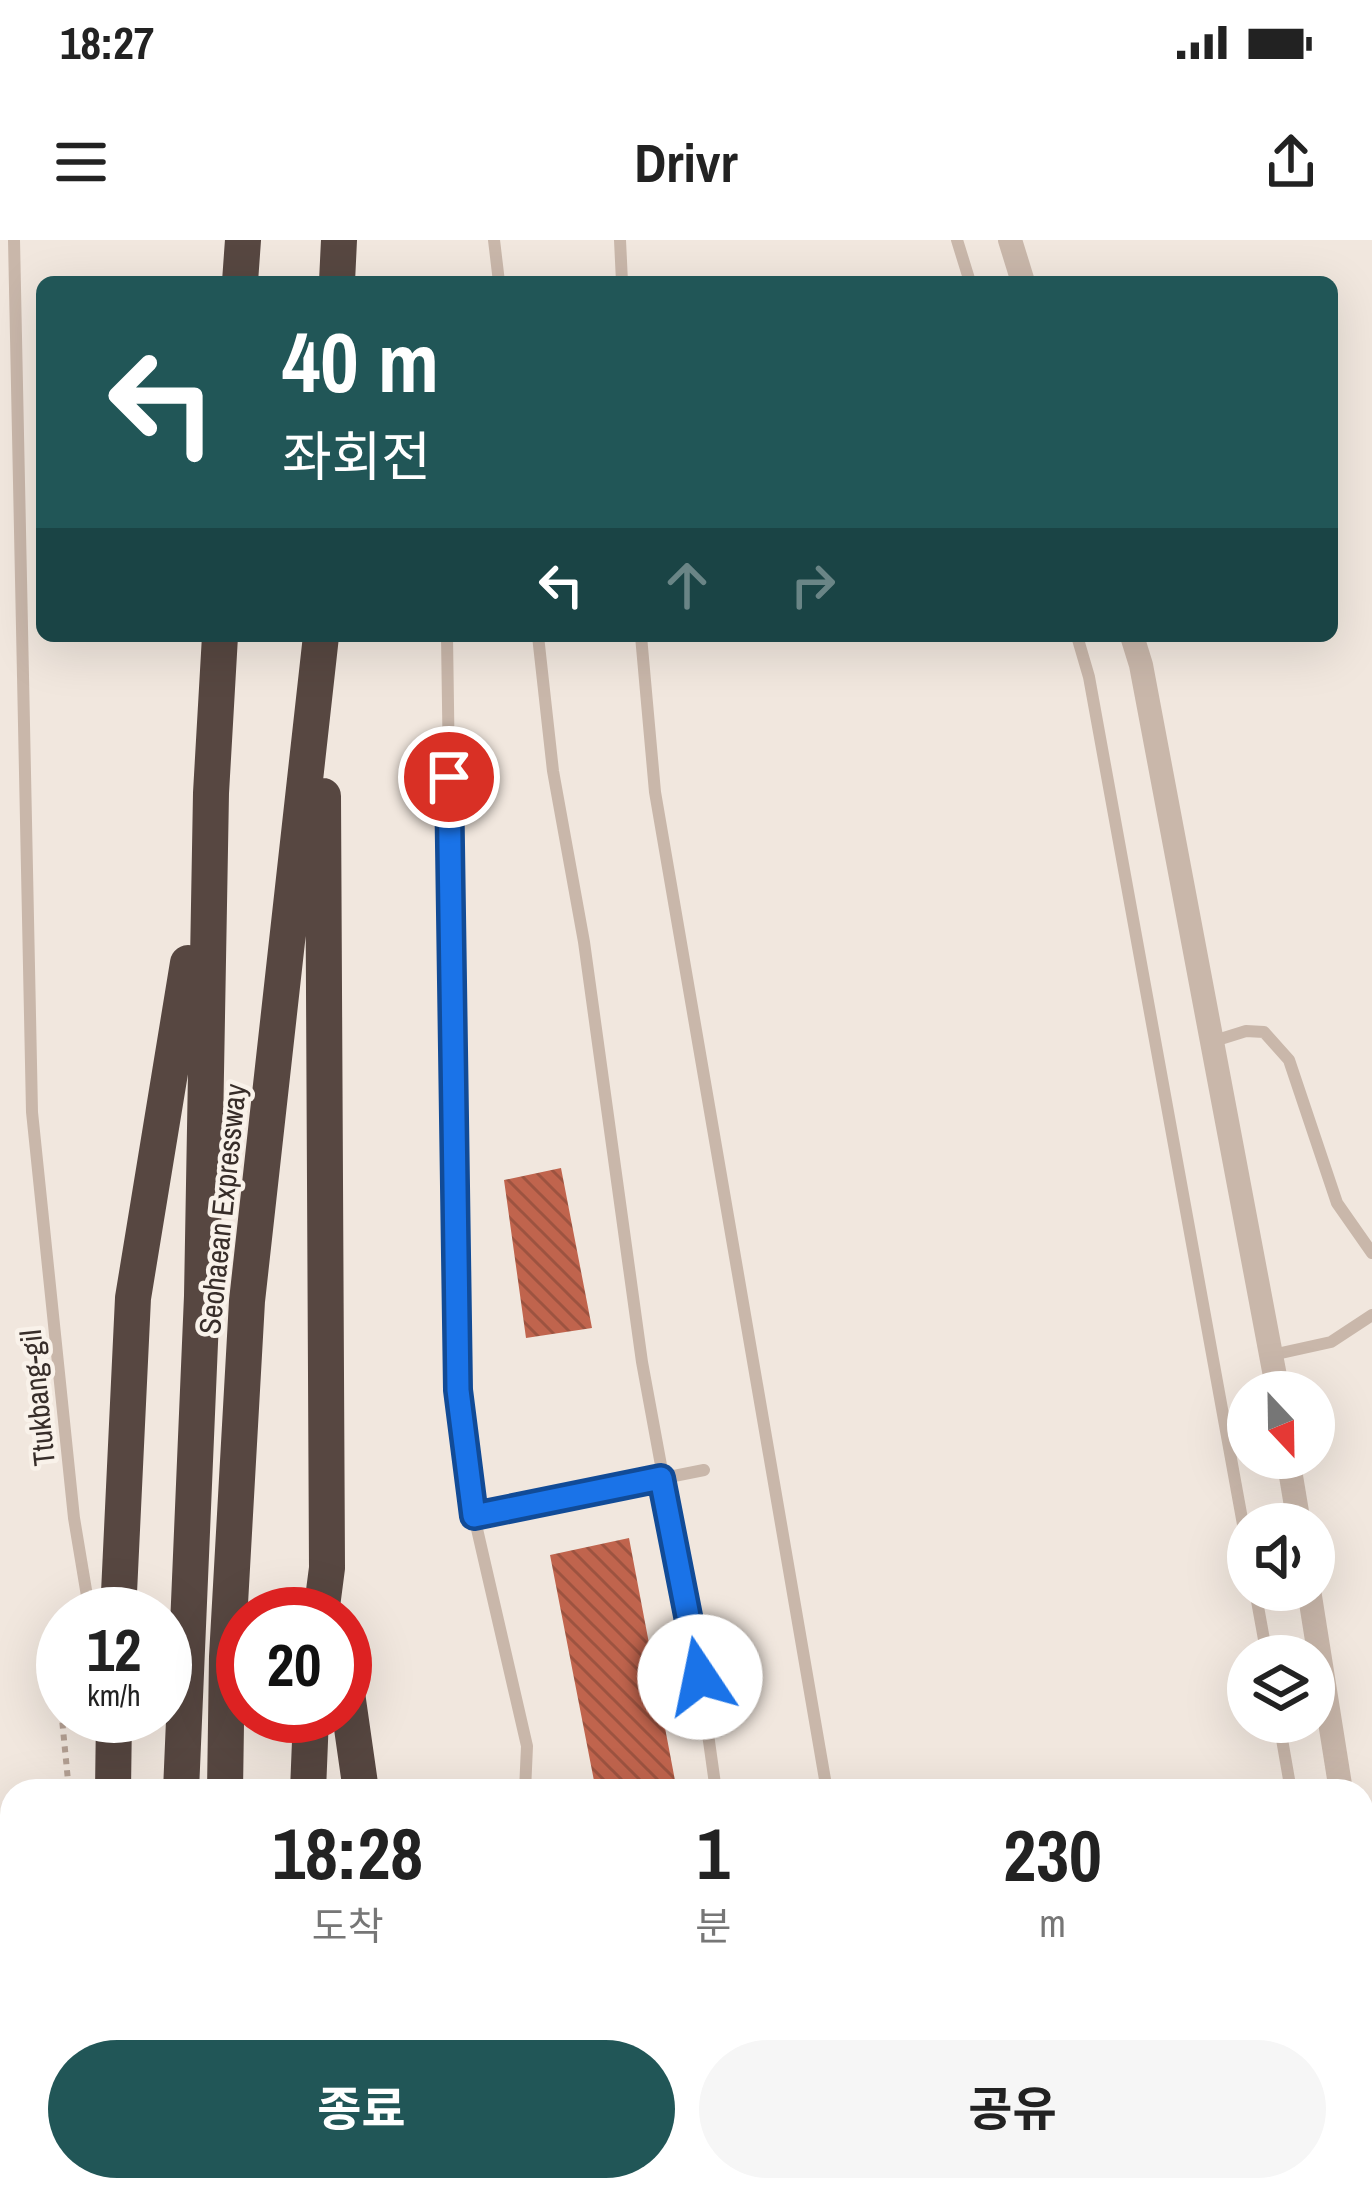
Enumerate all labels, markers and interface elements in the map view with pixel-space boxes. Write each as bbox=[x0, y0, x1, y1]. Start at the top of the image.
text: 18:27 bbox=[60, 12, 154, 73]
text: Drivr bbox=[634, 126, 738, 199]
icon: menu bbox=[48, 129, 114, 195]
icon: share bbox=[1258, 129, 1324, 195]
text: 40 m bbox=[282, 305, 439, 418]
icon: left bbox=[84, 324, 240, 480]
text: 좌회전 bbox=[282, 420, 431, 493]
icon: left bbox=[528, 552, 594, 618]
icon: ahead bbox=[654, 552, 720, 618]
icon: right bbox=[780, 552, 846, 618]
pin bbox=[398, 726, 500, 828]
icon: arrive bbox=[416, 744, 482, 810]
street label: Seohaean Expressway bbox=[189, 1081, 255, 1336]
street label: Ttukbang-gil bbox=[10, 1328, 64, 1468]
north arrow bbox=[1227, 1371, 1335, 1479]
map controls bbox=[1227, 1371, 1335, 1743]
button: sound bbox=[1227, 1503, 1335, 1611]
speed limit sign: 20 bbox=[216, 1587, 372, 1743]
text: 12 bbox=[87, 1609, 141, 1690]
position arrow bbox=[637, 1614, 763, 1740]
button: layers bbox=[1227, 1635, 1335, 1743]
text: km/h bbox=[87, 1675, 141, 1715]
text: 18:28 bbox=[272, 1804, 423, 1901]
text: 1 bbox=[697, 1804, 730, 1901]
text: 230 bbox=[1003, 1806, 1102, 1903]
text: m bbox=[1039, 1897, 1066, 1949]
text: 도착 bbox=[312, 1900, 384, 1952]
text: 분 bbox=[695, 1900, 731, 1952]
button: 종료 bbox=[48, 2040, 675, 2178]
button: 공유 bbox=[699, 2040, 1326, 2178]

